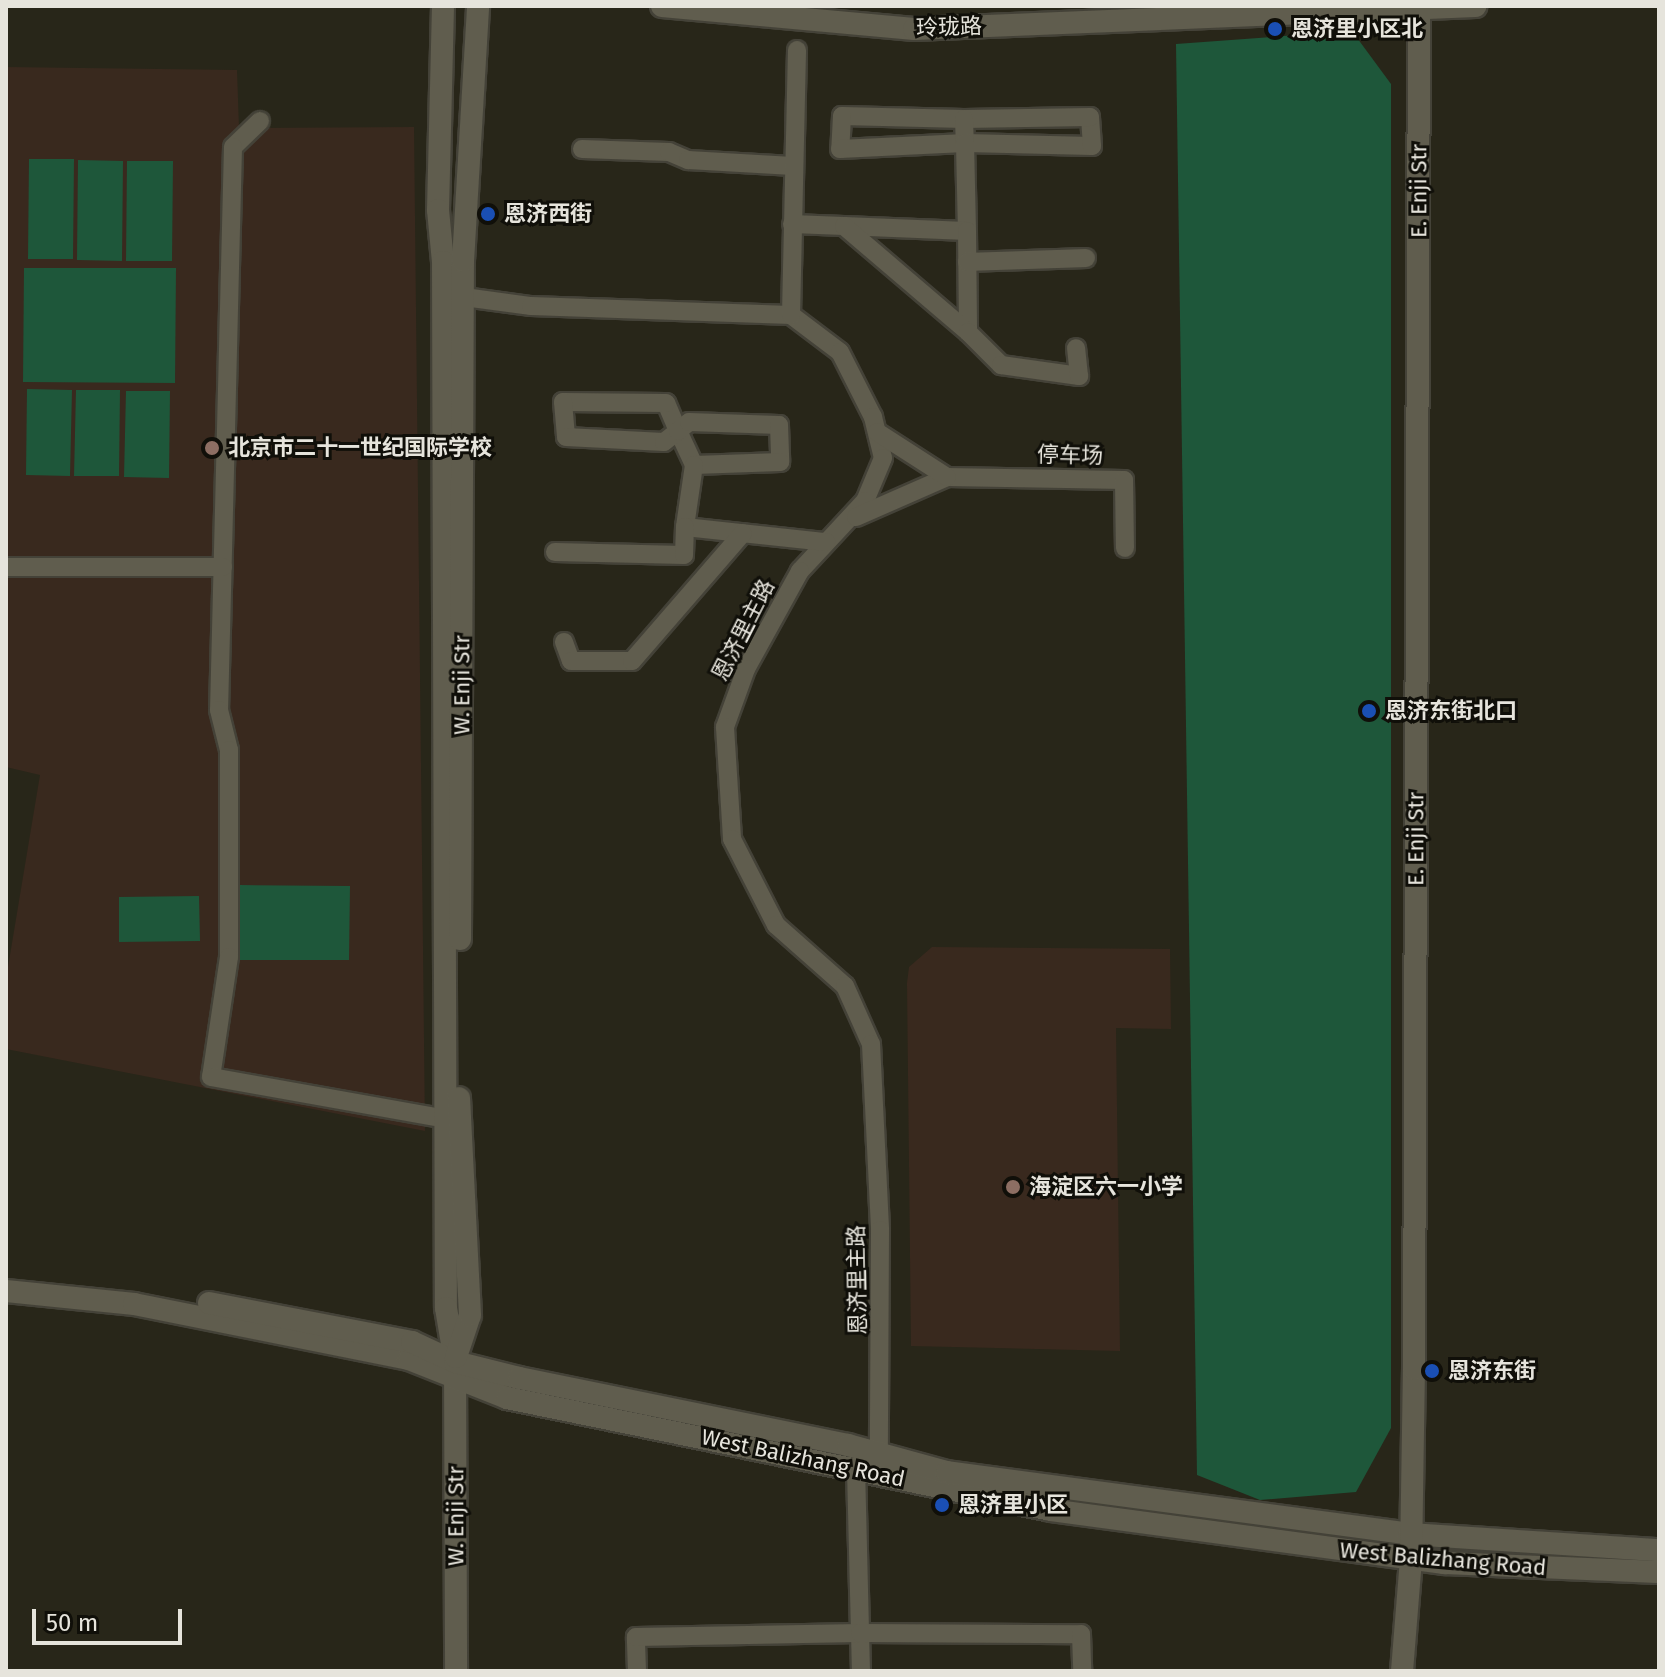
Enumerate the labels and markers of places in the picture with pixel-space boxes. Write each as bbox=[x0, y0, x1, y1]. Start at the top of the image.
place label: 恩济里小区北 bbox=[1291, 16, 1423, 42]
marker: 恩济里小区北 bbox=[1266, 20, 1284, 38]
place label: 恩济西街 bbox=[504, 201, 592, 227]
marker: 恩济西街 bbox=[479, 205, 497, 223]
place label: 北京市二十一世纪国际学校 bbox=[228, 435, 492, 461]
marker: 北京市二十一世纪国际学校 bbox=[203, 439, 221, 457]
place label: 恩济东街北口 bbox=[1385, 698, 1517, 724]
marker: 恩济东街北口 bbox=[1360, 702, 1378, 720]
place label: 海淀区六一小学 bbox=[1029, 1174, 1183, 1200]
marker: 海淀区六一小学 bbox=[1004, 1178, 1022, 1196]
place label: 恩济东街 bbox=[1448, 1358, 1536, 1384]
marker: 恩济东街 bbox=[1423, 1362, 1441, 1380]
place label: 恩济里小区 bbox=[958, 1492, 1068, 1518]
marker: 恩济里小区 bbox=[933, 1496, 951, 1514]

